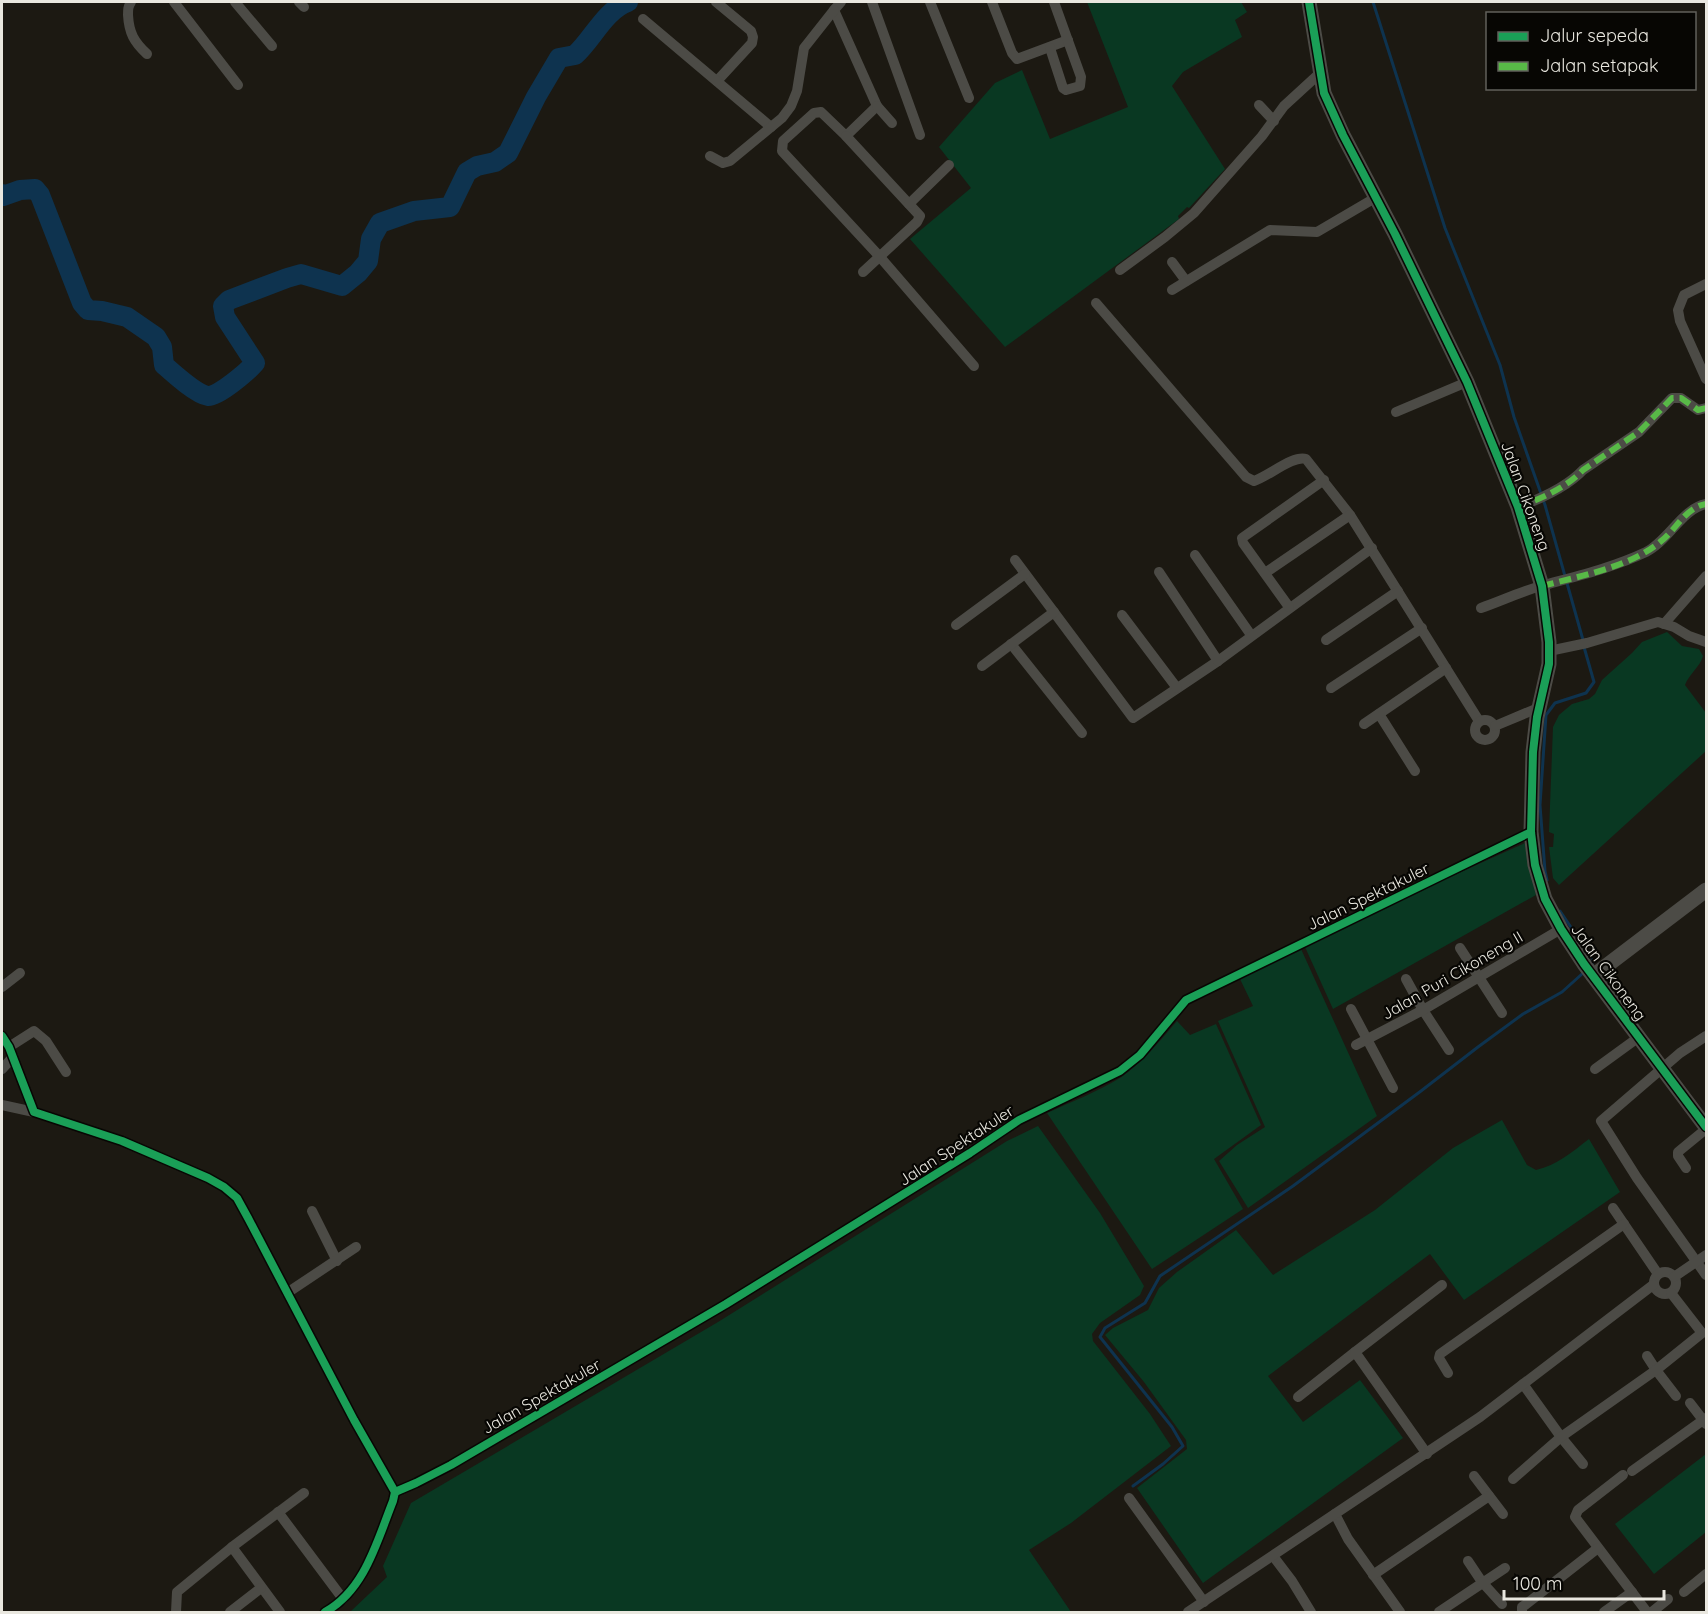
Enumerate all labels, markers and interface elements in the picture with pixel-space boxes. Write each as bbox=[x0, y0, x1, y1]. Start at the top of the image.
legend bbox=[1486, 12, 1696, 90]
text: Jalur sepeda bbox=[1540, 24, 1649, 47]
text: Jalan setapak bbox=[1540, 54, 1659, 77]
street label: Jalan Cikoneng bbox=[1497, 438, 1555, 554]
street label: Jalan Spektakuler bbox=[1304, 858, 1432, 934]
street label: Jalan Cikoneng bbox=[1567, 920, 1651, 1024]
street label: Jalan Puri Cikoneng II bbox=[1378, 926, 1526, 1024]
street label: Jalan Spektakuler bbox=[895, 1100, 1017, 1190]
street label: Jalan Spektakuler bbox=[478, 1354, 604, 1438]
scale bar bbox=[1504, 1563, 1664, 1601]
text: 100 m bbox=[1513, 1572, 1562, 1595]

